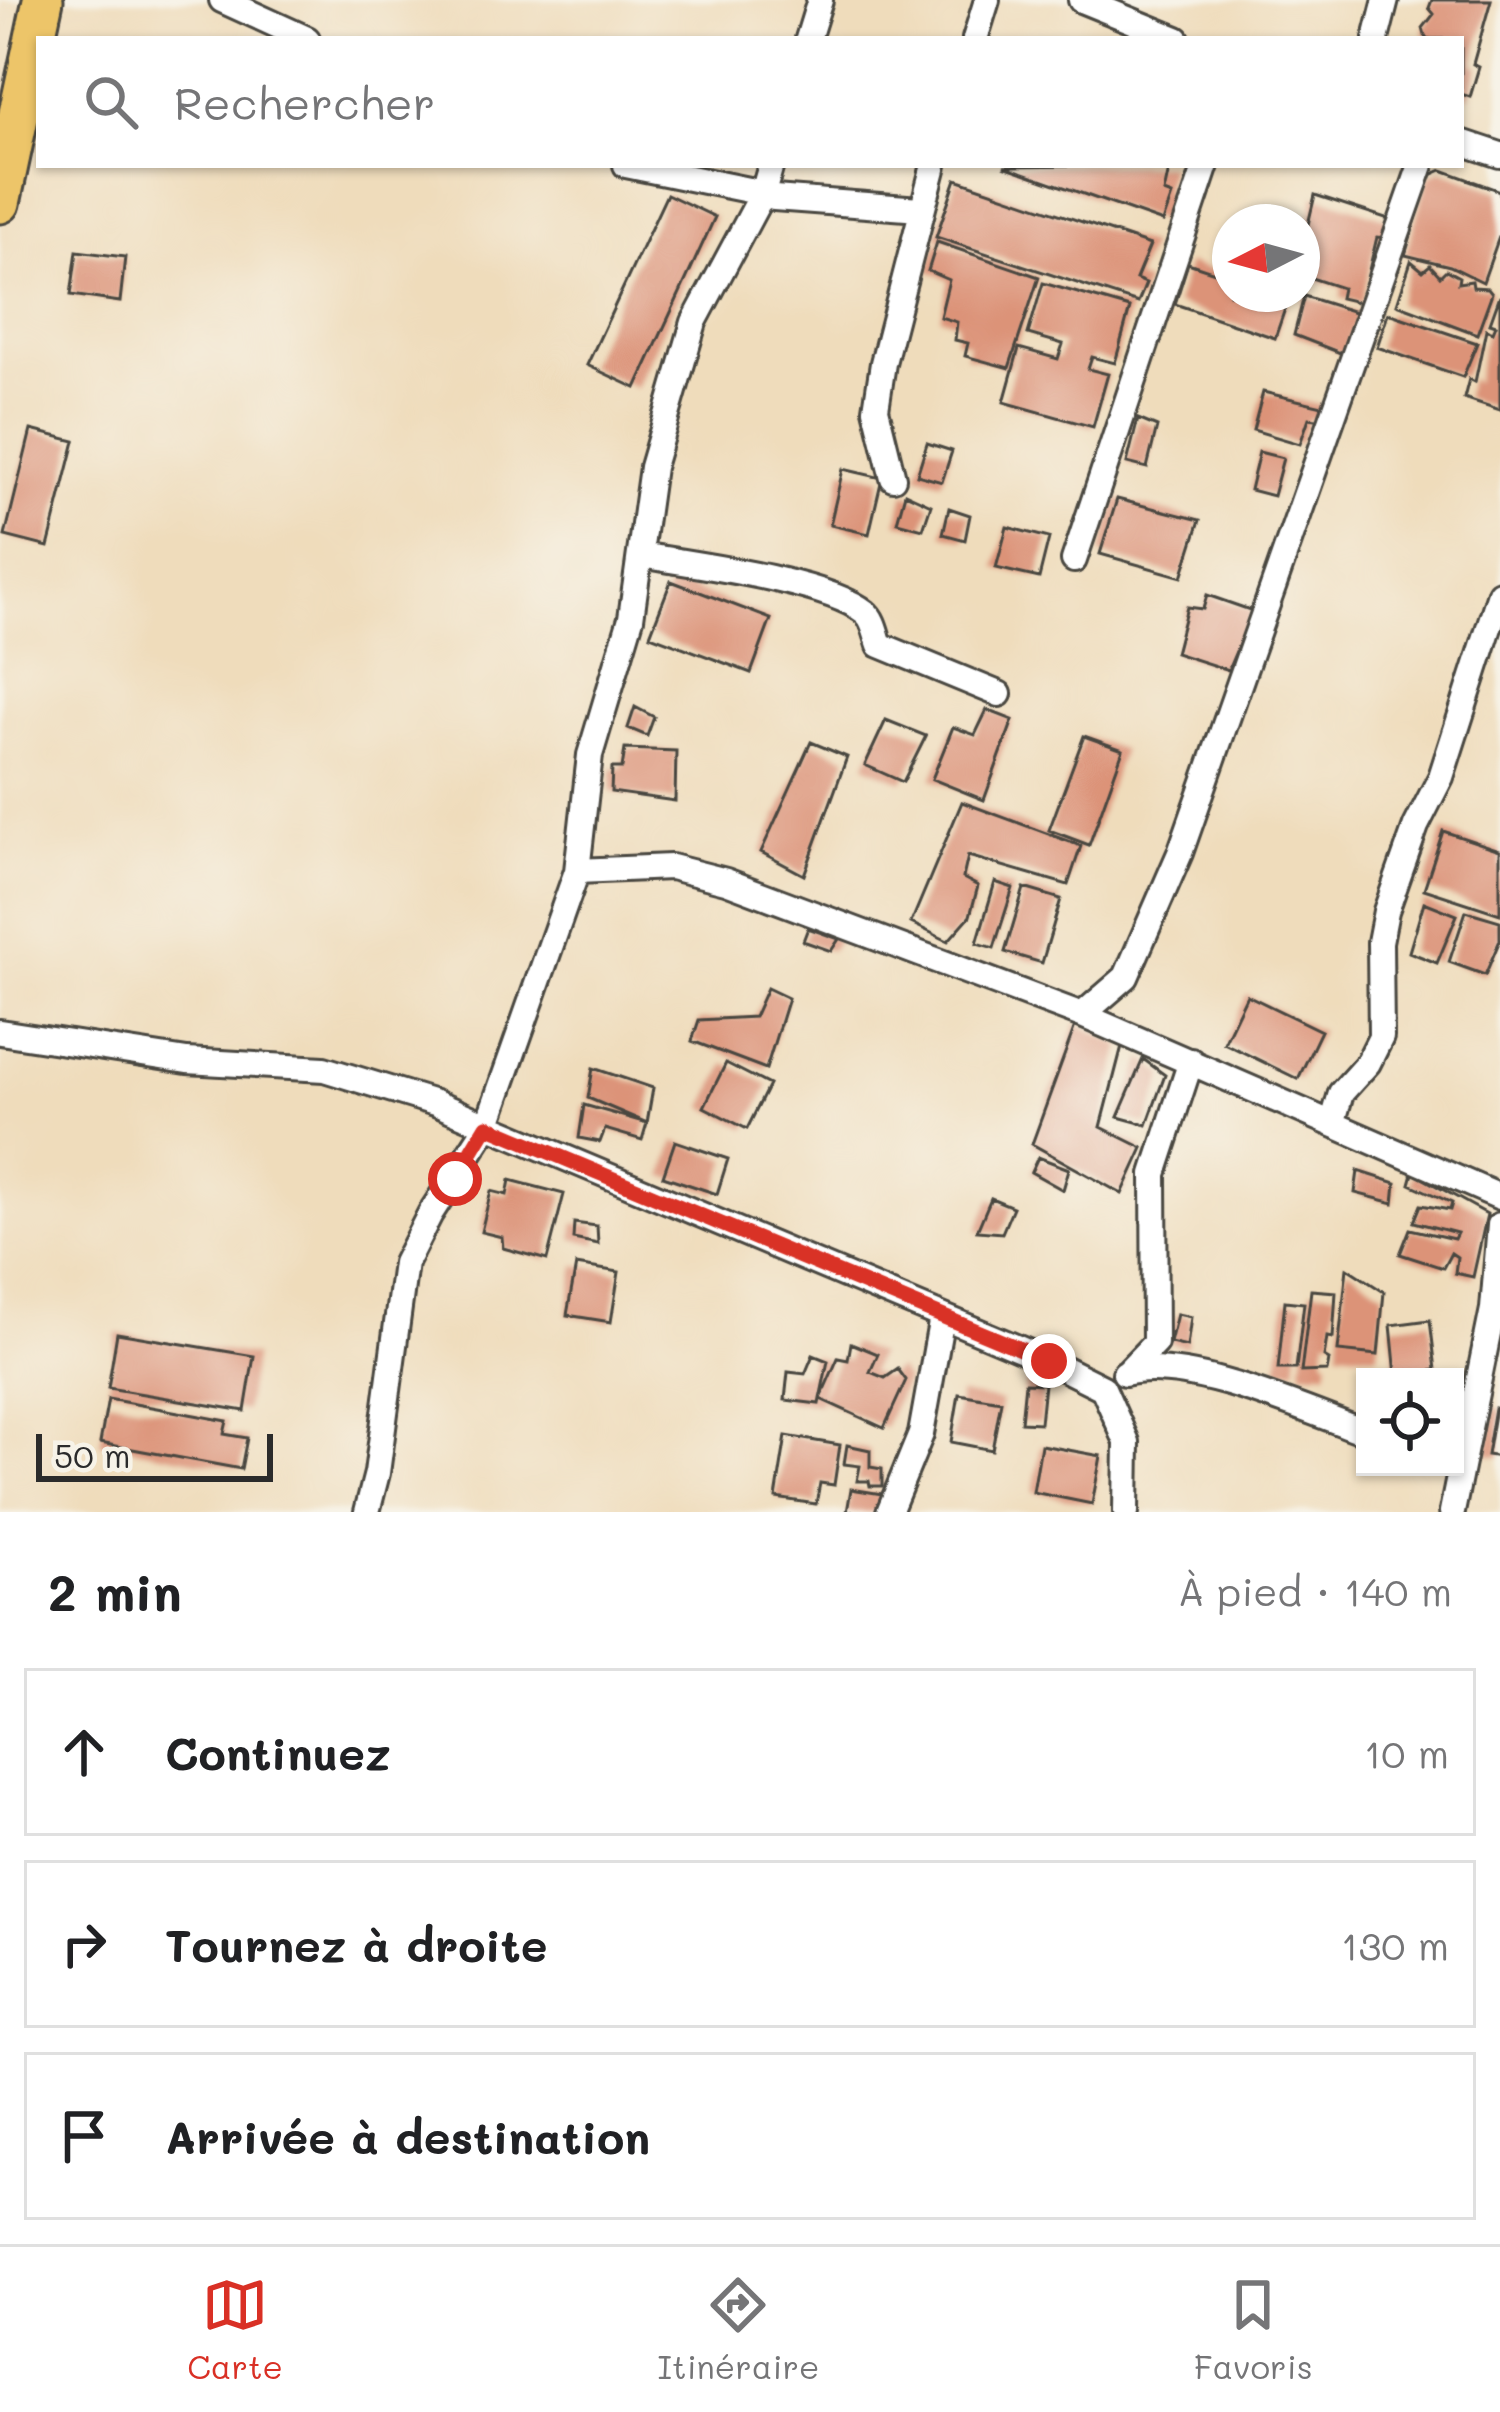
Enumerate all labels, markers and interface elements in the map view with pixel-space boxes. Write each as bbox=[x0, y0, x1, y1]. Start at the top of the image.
search box bbox=[36, 36, 1464, 168]
icon: search bbox=[78, 69, 144, 135]
text: Rechercher bbox=[174, 73, 435, 131]
north arrow bbox=[1212, 204, 1320, 312]
route start bbox=[428, 1152, 482, 1206]
route end bbox=[1022, 1334, 1076, 1388]
map controls bbox=[1356, 1368, 1464, 1476]
button: locate bbox=[1356, 1368, 1464, 1476]
scale bar bbox=[36, 1428, 273, 1481]
text: 50 m bbox=[54, 1433, 130, 1476]
text: 2 min bbox=[48, 1557, 182, 1624]
text: À pied · 140 m bbox=[1178, 1565, 1452, 1616]
icon: ahead bbox=[51, 1719, 117, 1785]
text: Continuez bbox=[165, 1723, 391, 1781]
text: 10 m bbox=[1364, 1727, 1449, 1778]
icon: right bbox=[51, 1911, 117, 1977]
text: Tournez à droite bbox=[165, 1915, 548, 1973]
text: 130 m bbox=[1341, 1919, 1449, 1970]
icon: arrive bbox=[51, 2103, 117, 2169]
text: Arrivée à destination bbox=[165, 2107, 650, 2165]
tab: Carte bbox=[187, 2272, 283, 2387]
tab: Itinéraire bbox=[657, 2272, 819, 2387]
tab: Favoris bbox=[1194, 2272, 1313, 2387]

